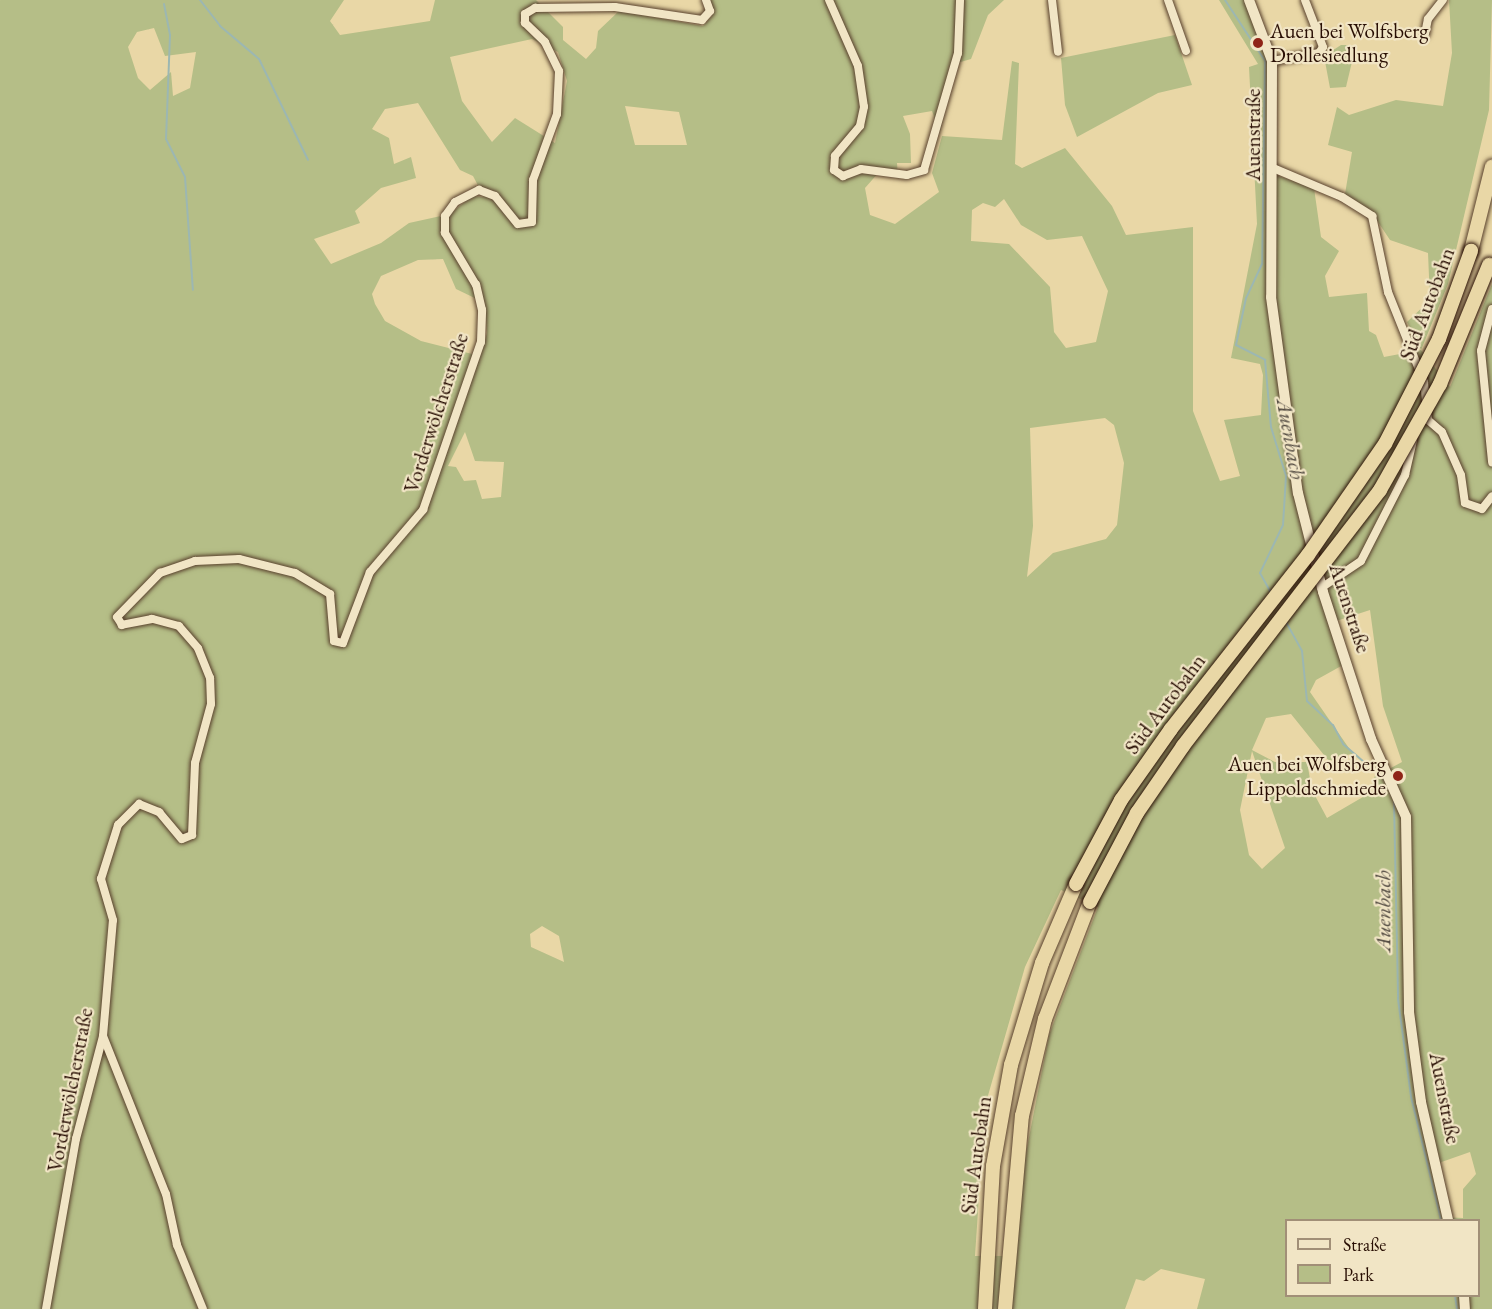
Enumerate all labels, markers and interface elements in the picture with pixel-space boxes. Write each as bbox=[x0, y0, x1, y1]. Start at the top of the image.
place label: Auen bei Wolfsberg Drollesiedlung bbox=[1270, 18, 1428, 68]
marker: Auen bei Wolfsberg Drollesiedlung bbox=[1251, 36, 1265, 50]
street label: Auenstraße bbox=[1240, 89, 1266, 181]
street label: Süd Autobahn bbox=[1394, 244, 1460, 364]
street label: Vorderwölcherstraße bbox=[398, 330, 474, 496]
water label: Auenbach bbox=[1271, 396, 1311, 482]
street label: Auenstraße bbox=[1324, 560, 1376, 656]
street label: Süd Autobahn bbox=[1119, 649, 1211, 759]
place label: Auen bei Wolfsberg Lippoldschmiede bbox=[1228, 751, 1386, 801]
marker: Auen bei Wolfsberg Lippoldschmiede bbox=[1391, 769, 1405, 783]
water label: Auenbach bbox=[1370, 870, 1396, 952]
street label: Vorderwölcherstraße bbox=[42, 1006, 98, 1174]
street label: Auenstraße bbox=[1424, 1050, 1466, 1146]
street label: Süd Autobahn bbox=[955, 1094, 997, 1216]
legend bbox=[1285, 1219, 1480, 1297]
text: Straße bbox=[1343, 1233, 1386, 1256]
text: Park bbox=[1343, 1263, 1374, 1286]

